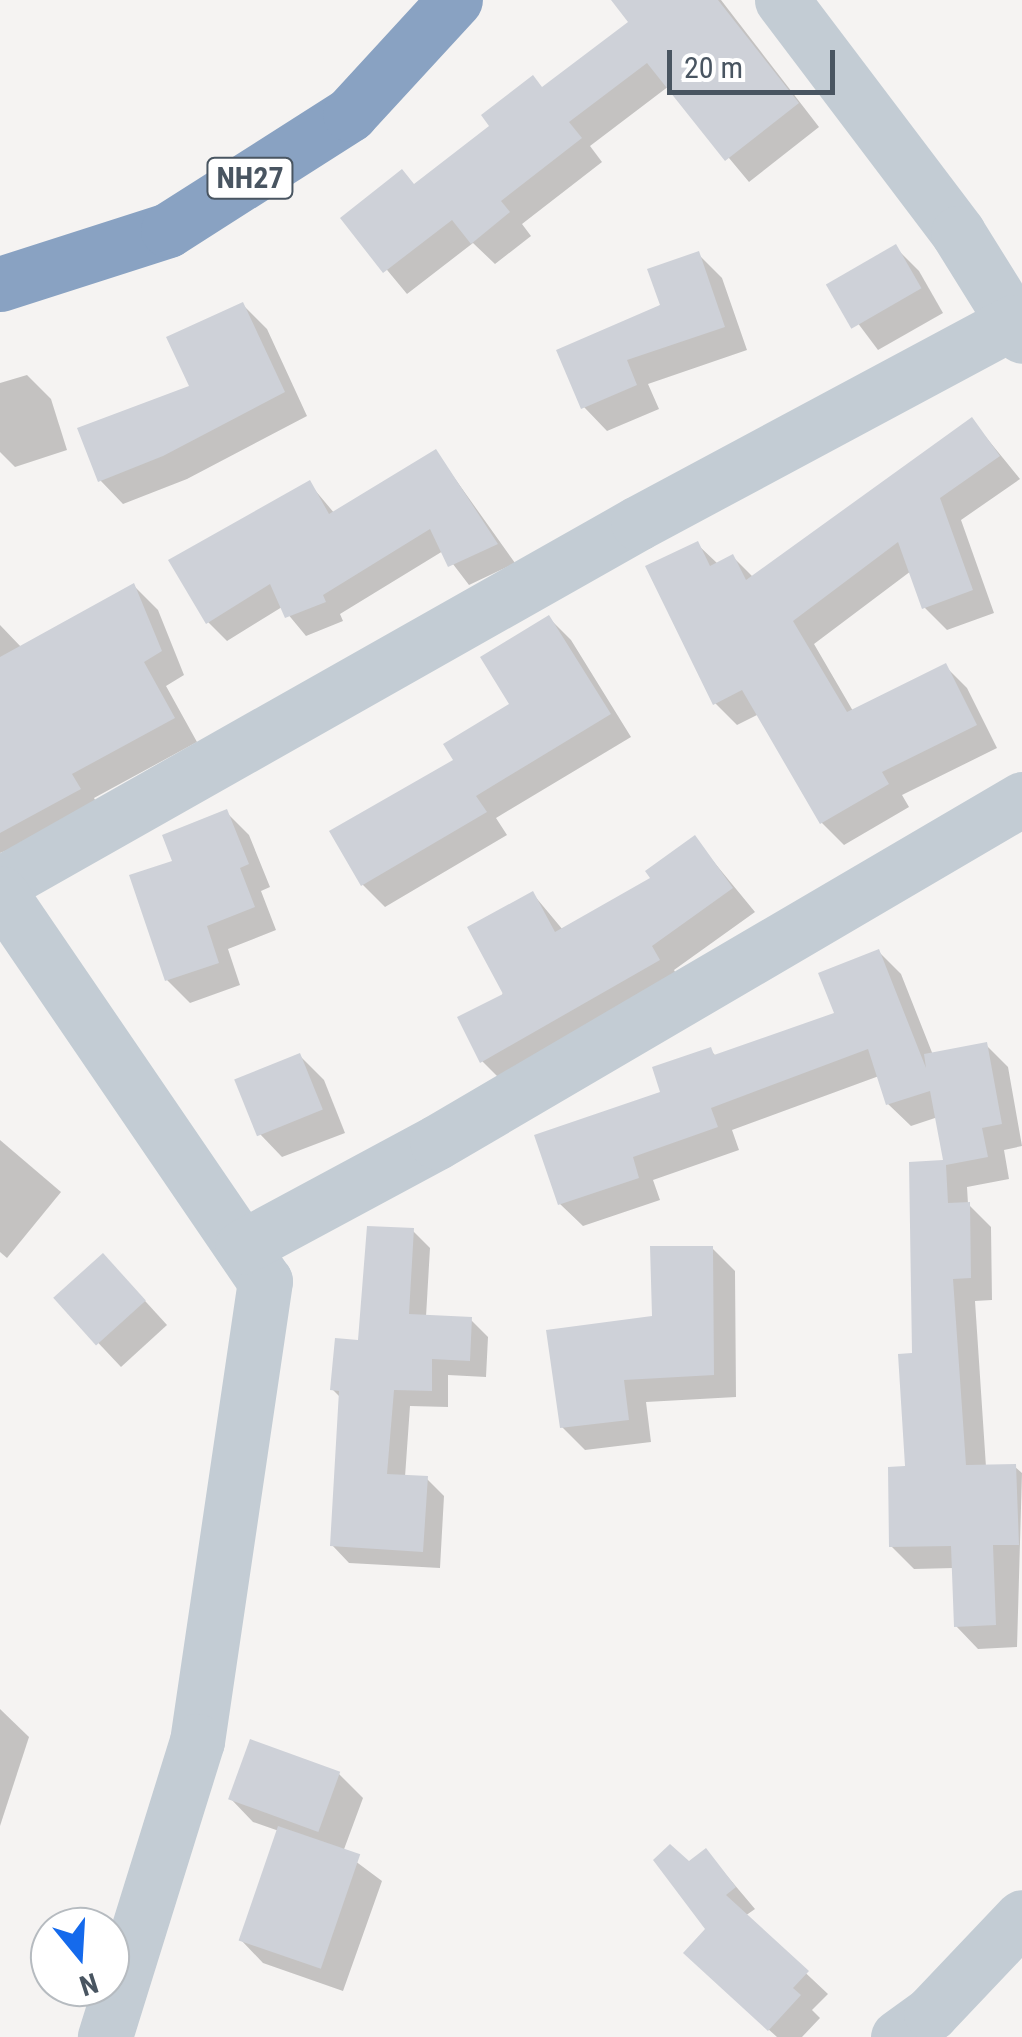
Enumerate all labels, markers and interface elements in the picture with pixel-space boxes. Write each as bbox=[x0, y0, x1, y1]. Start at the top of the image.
scale bar bbox=[672, 30, 840, 92]
text: 20 m bbox=[684, 50, 743, 85]
road number: NH27 bbox=[205, 153, 295, 203]
north arrow bbox=[30, 1907, 130, 2007]
text: N bbox=[76, 1966, 102, 2002]

